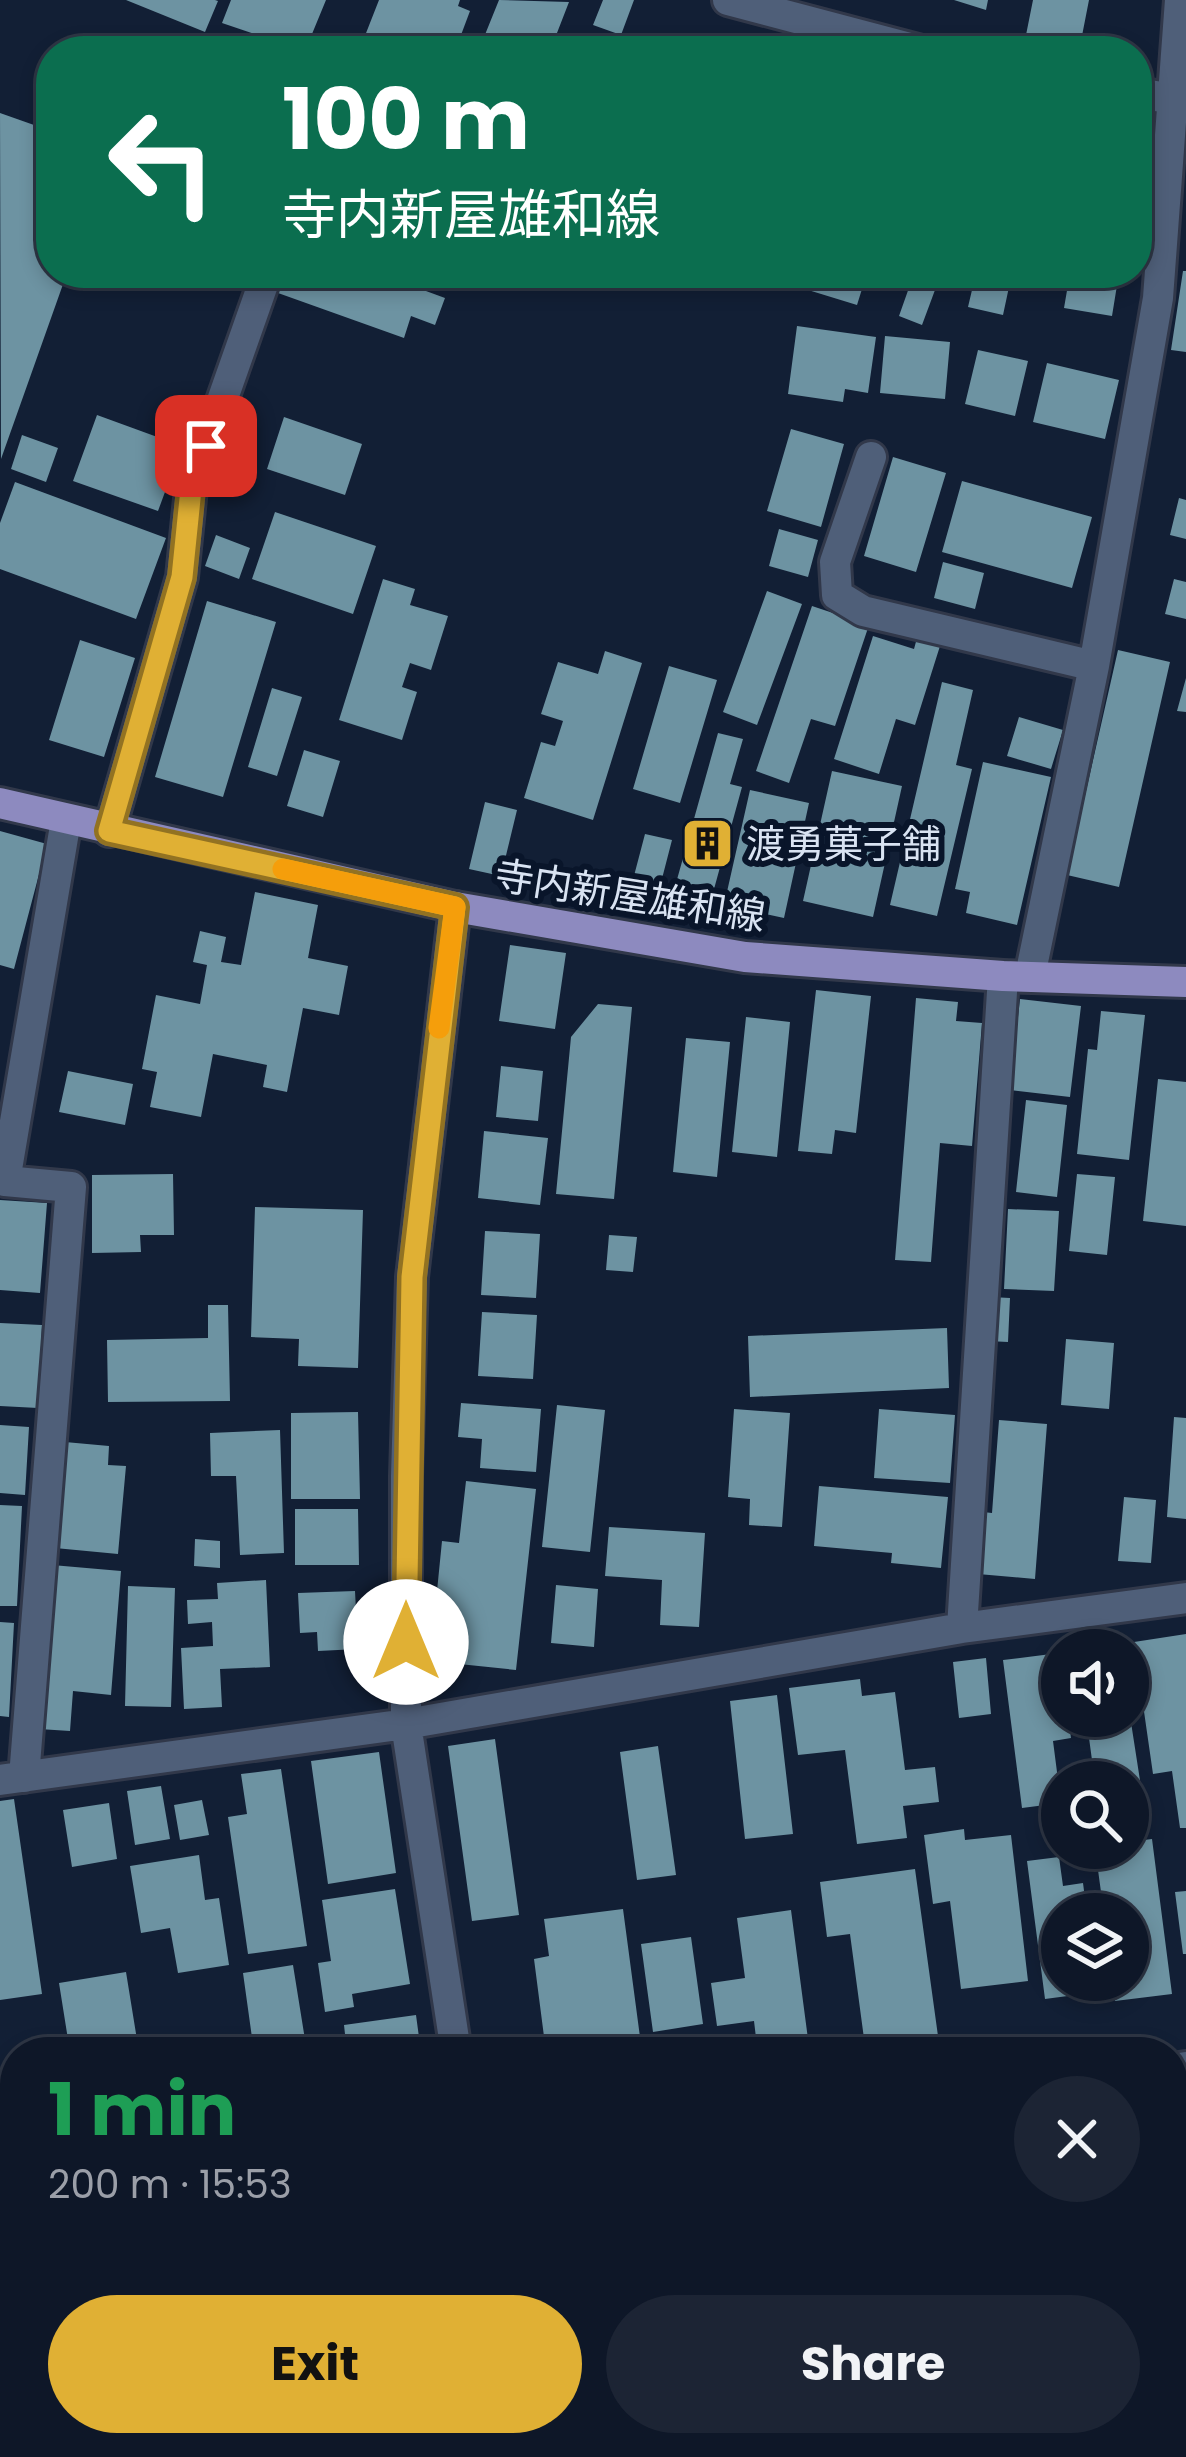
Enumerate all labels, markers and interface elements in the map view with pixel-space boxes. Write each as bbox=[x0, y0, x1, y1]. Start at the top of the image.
text: 100 m bbox=[282, 61, 530, 178]
icon: left bbox=[84, 84, 240, 240]
text: 寺内新屋雄和線 bbox=[282, 177, 660, 253]
pin bbox=[155, 395, 257, 497]
icon: arrive bbox=[173, 413, 239, 479]
building icon: 渡勇菓子舗 bbox=[679, 816, 735, 872]
place label: 渡勇菓子舗 bbox=[746, 817, 941, 872]
street label: 寺内新屋雄和線 bbox=[491, 847, 769, 945]
position arrow bbox=[343, 1579, 469, 1705]
map controls bbox=[1041, 1629, 1149, 2001]
button: sound bbox=[1041, 1629, 1149, 1737]
button: search bbox=[1041, 1761, 1149, 1869]
button: layers bbox=[1041, 1893, 1149, 2001]
text: 1 min bbox=[48, 2059, 236, 2160]
button: close bbox=[1014, 2076, 1140, 2202]
text: 200 m · 15:53 bbox=[48, 2157, 292, 2212]
button: Exit bbox=[48, 2295, 582, 2433]
button: Share bbox=[606, 2295, 1140, 2433]

